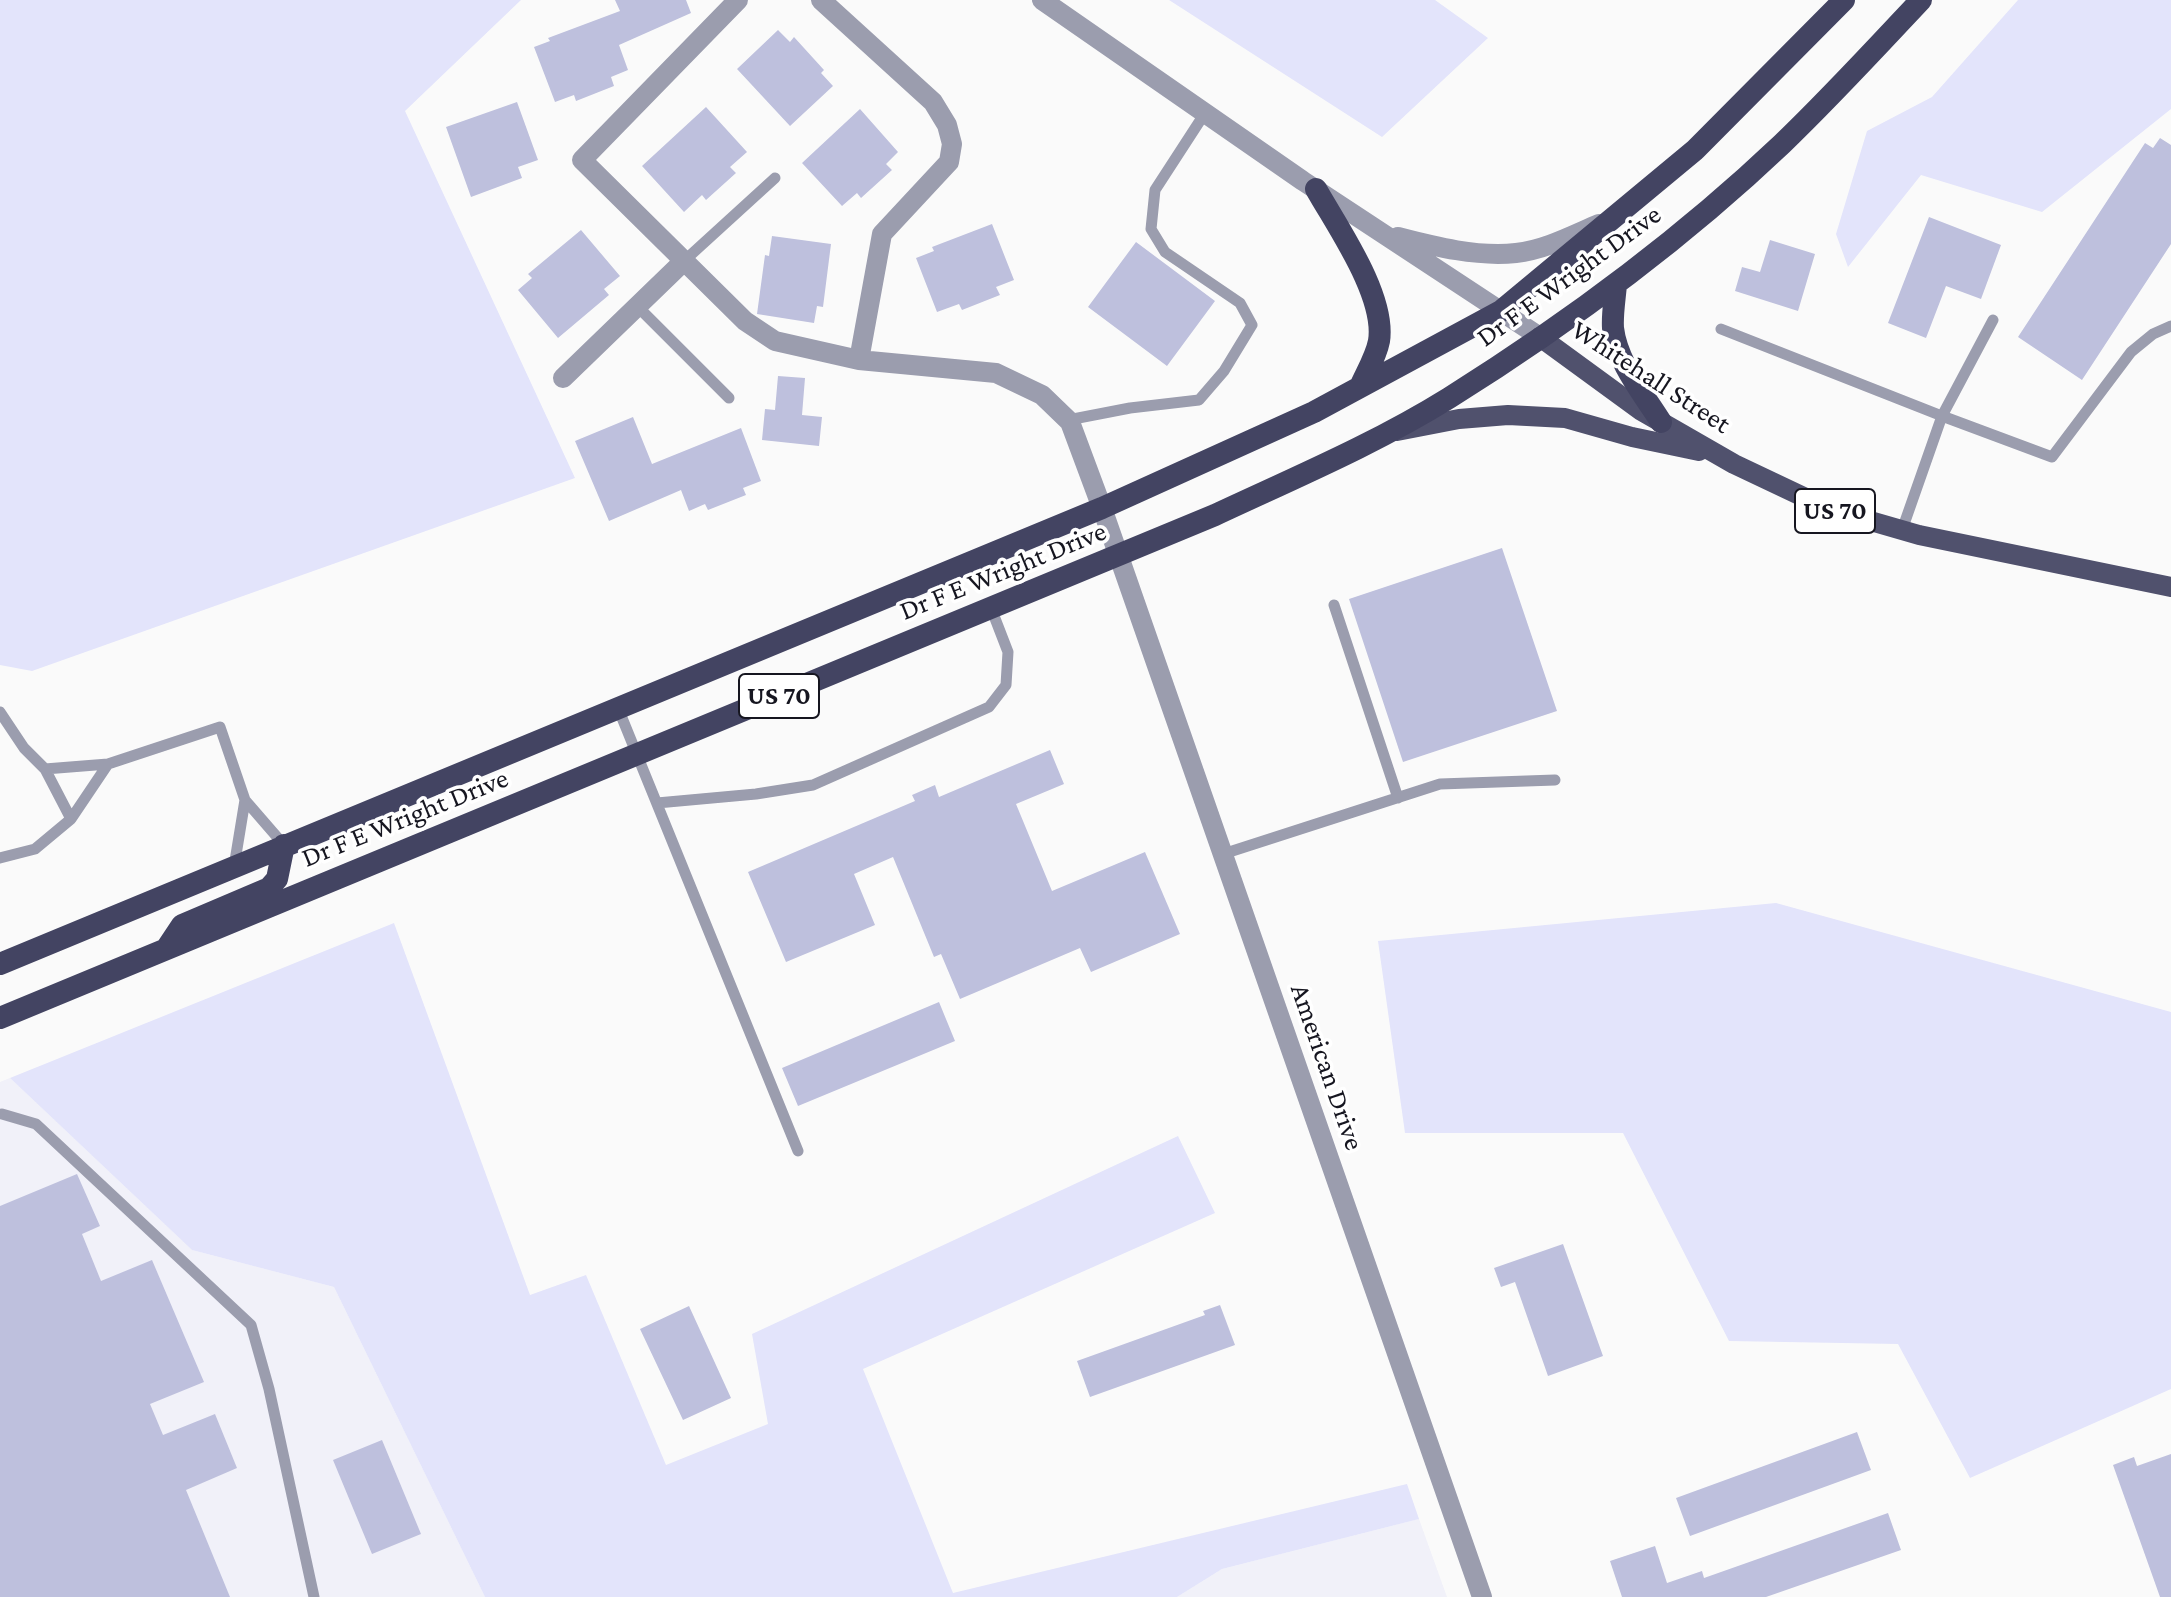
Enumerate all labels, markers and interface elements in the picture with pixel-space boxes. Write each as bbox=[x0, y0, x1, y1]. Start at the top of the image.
street label: Dr F E Wright Drive bbox=[1470, 198, 1668, 354]
street label: Whitehall Street bbox=[1565, 313, 1737, 441]
road number: US 70 bbox=[1795, 489, 1875, 533]
street label: Dr F E Wright Drive bbox=[895, 514, 1111, 628]
road number: US 70 bbox=[739, 674, 819, 718]
street label: Dr F E Wright Drive bbox=[297, 761, 513, 875]
street label: American Drive bbox=[1283, 979, 1371, 1155]

